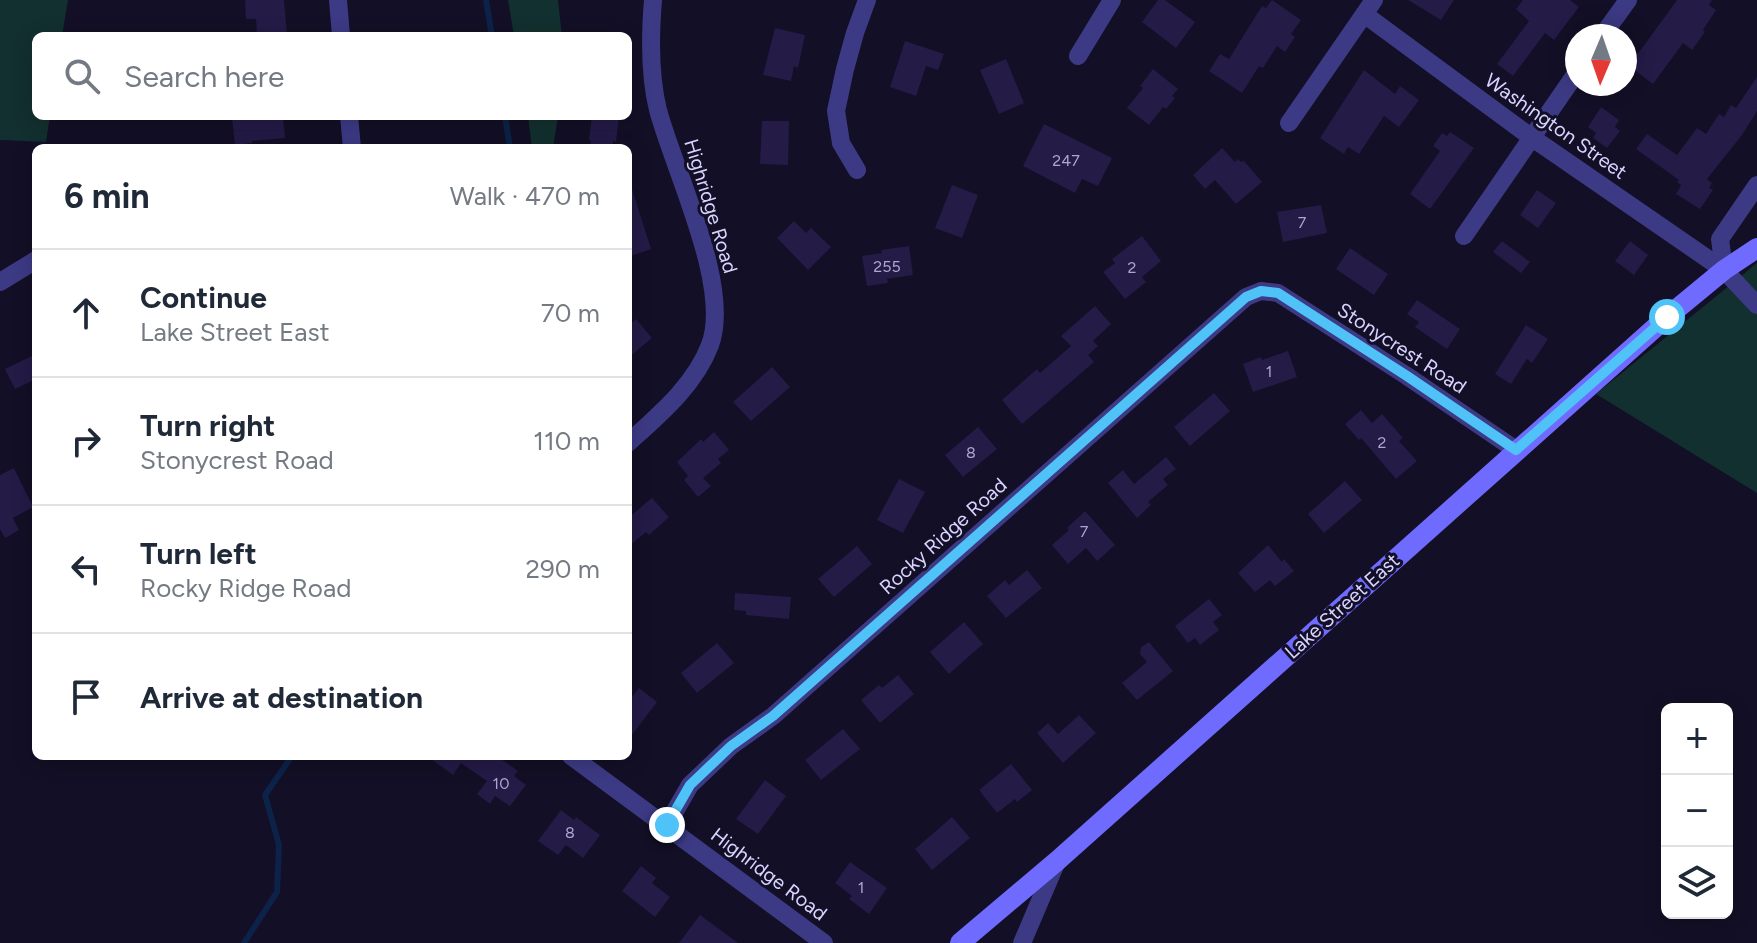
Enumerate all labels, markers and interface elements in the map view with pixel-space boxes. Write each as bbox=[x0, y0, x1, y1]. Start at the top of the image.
north arrow bbox=[1565, 24, 1637, 96]
search box bbox=[32, 32, 632, 120]
icon: search bbox=[60, 54, 104, 98]
text: Search here bbox=[124, 58, 284, 95]
street label: Washington Street bbox=[1480, 68, 1632, 184]
street label: Highridge Road bbox=[679, 136, 743, 276]
house number: 247 bbox=[1052, 151, 1080, 170]
text: 6 min bbox=[64, 176, 150, 217]
text: Walk · 470 m bbox=[450, 180, 600, 212]
house number: 7 bbox=[1298, 213, 1307, 232]
house number: 255 bbox=[873, 257, 901, 276]
house number: 2 bbox=[1128, 258, 1136, 277]
text: Continue bbox=[140, 279, 267, 316]
icon: ahead bbox=[64, 291, 108, 335]
text: 70 m bbox=[541, 297, 600, 329]
street label: Stonycrest Road bbox=[1333, 297, 1471, 399]
route start bbox=[1649, 299, 1685, 335]
text: Lake Street East bbox=[140, 316, 330, 348]
house number: 1 bbox=[1266, 362, 1272, 381]
text: Turn right bbox=[140, 407, 275, 444]
icon: right bbox=[64, 419, 108, 463]
text: 110 m bbox=[533, 425, 600, 457]
house number: 2 bbox=[1378, 433, 1386, 452]
house number: 8 bbox=[966, 443, 976, 462]
text: Stonycrest Road bbox=[140, 444, 334, 476]
street label: Rocky Ridge Road bbox=[875, 473, 1011, 599]
house number: 7 bbox=[1080, 522, 1089, 541]
text: Turn left bbox=[140, 535, 257, 572]
icon: left bbox=[64, 547, 108, 591]
street label: Lake Street East bbox=[1280, 548, 1404, 664]
text: 290 m bbox=[526, 553, 600, 585]
text: Rocky Ridge Road bbox=[140, 572, 351, 604]
icon: arrive bbox=[64, 675, 108, 719]
text: Arrive at destination bbox=[140, 679, 423, 716]
map controls bbox=[1661, 703, 1733, 919]
button: + bbox=[1661, 703, 1733, 775]
house number: 10 bbox=[493, 774, 509, 793]
button: − bbox=[1661, 775, 1733, 847]
route end bbox=[649, 807, 685, 843]
street label: Highridge Road bbox=[706, 822, 832, 926]
house number: 8 bbox=[565, 823, 575, 842]
button: layers bbox=[1661, 847, 1733, 919]
house number: 1 bbox=[858, 878, 864, 897]

